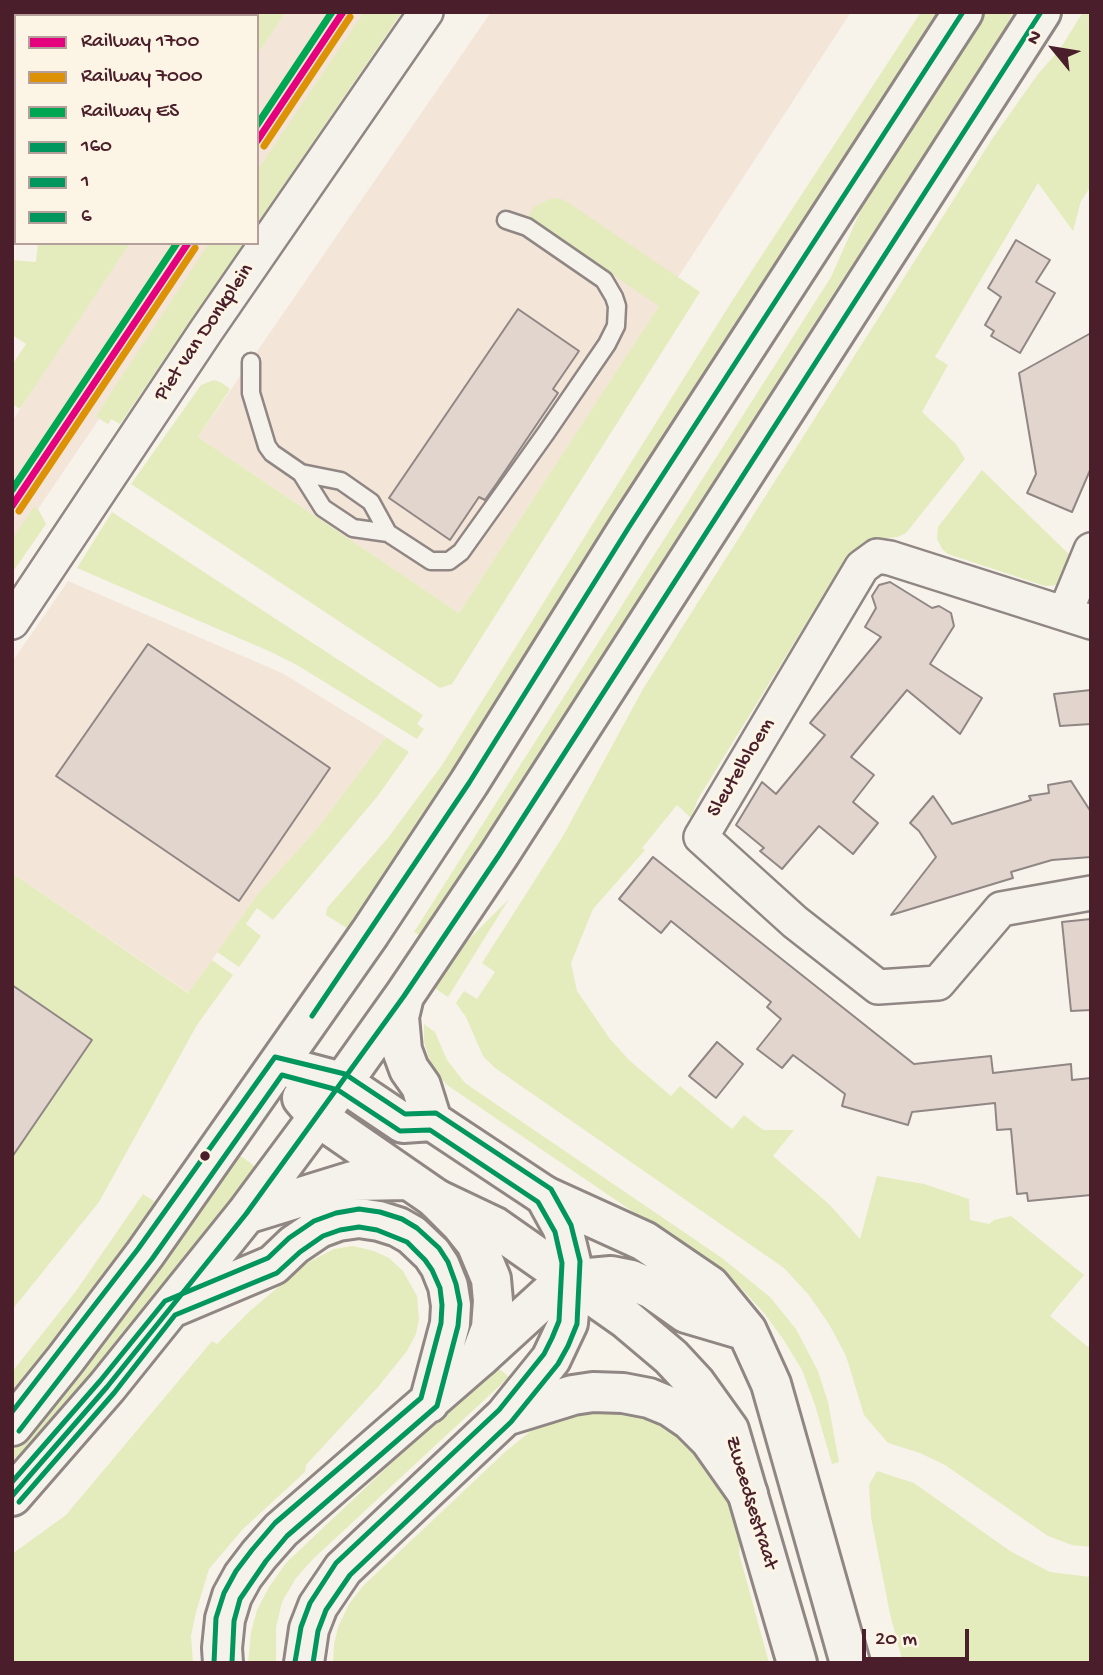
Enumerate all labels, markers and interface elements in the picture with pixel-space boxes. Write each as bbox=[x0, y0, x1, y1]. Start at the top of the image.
legend bbox=[14, 14, 259, 245]
north arrow bbox=[1019, 14, 1089, 84]
text: N bbox=[1022, 27, 1048, 49]
text: Railway 1700 bbox=[81, 30, 199, 55]
text: Railway 7000 bbox=[81, 65, 203, 90]
text: Railway ES bbox=[81, 100, 179, 125]
text: 160 bbox=[81, 135, 112, 160]
text: 1 bbox=[81, 170, 89, 195]
text: 6 bbox=[81, 205, 92, 230]
street label: Piet van Donkplein bbox=[150, 259, 260, 407]
street label: Sleutelbloem bbox=[702, 714, 782, 822]
unlabelled marker bbox=[198, 1149, 212, 1163]
street label: Zweedsestraat bbox=[718, 1433, 782, 1573]
scale bar bbox=[865, 1616, 972, 1660]
text: 20 m bbox=[875, 1628, 917, 1653]

